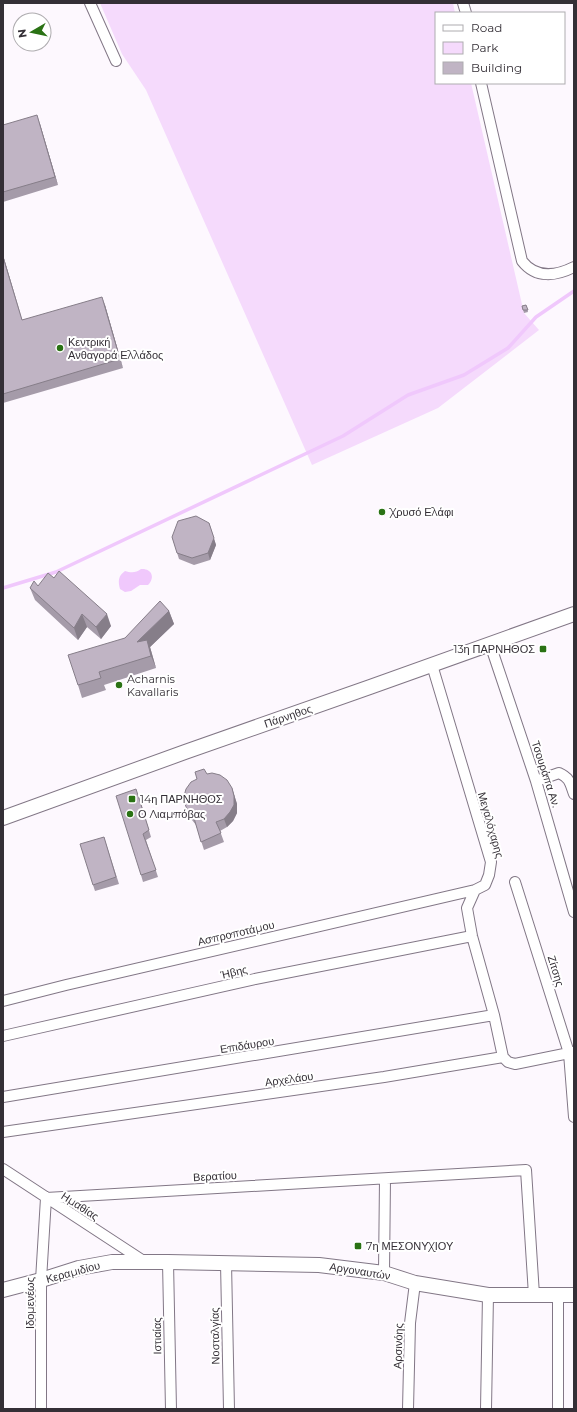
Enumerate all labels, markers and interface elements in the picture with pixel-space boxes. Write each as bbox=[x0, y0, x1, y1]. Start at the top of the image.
north arrow bbox=[12, 12, 52, 52]
legend bbox=[435, 12, 565, 84]
text: Road bbox=[471, 20, 502, 35]
text: N bbox=[15, 28, 30, 39]
text: Park bbox=[471, 40, 499, 55]
text: Building bbox=[471, 60, 522, 75]
place label: Κεντρική Ανθαγορά Ελλάδος bbox=[68, 335, 163, 362]
marker: Κεντρική Ανθαγορά Ελλάδος bbox=[55, 343, 65, 353]
place label: Χρυσό Ελάφι bbox=[388, 505, 454, 519]
marker: Χρυσό Ελάφι bbox=[377, 507, 387, 517]
place label: 13η ΠΑΡΝΗΘΟΣ bbox=[453, 642, 535, 656]
marker: 13η ΠΑΡΝΗΘΟΣ bbox=[538, 644, 548, 654]
place label: Acharnis Kavallaris bbox=[127, 672, 179, 699]
marker: Acharnis Kavallaris bbox=[114, 680, 124, 690]
street label: Πάρνηθος bbox=[262, 701, 314, 731]
street label: Τσουράπα Αν. bbox=[529, 739, 563, 809]
street label: Μεγαλόχαρης bbox=[475, 790, 507, 860]
place label: 14η ΠΑΡΝΗΘΟΣ bbox=[140, 792, 223, 806]
marker: 14η ΠΑΡΝΗΘΟΣ bbox=[127, 794, 137, 804]
place label: Ο Λιαμπόβας bbox=[138, 807, 205, 821]
marker: Ο Λιαμπόβας bbox=[125, 809, 135, 819]
street label: Ασπροποτάμου bbox=[196, 917, 276, 949]
street label: Ζίτσης bbox=[545, 954, 567, 988]
street label: Ήβης bbox=[218, 962, 249, 982]
street label: Επιδάυρου bbox=[219, 1034, 275, 1056]
street label: Αρχελάου bbox=[264, 1069, 314, 1089]
street label: Βερατίου bbox=[193, 1168, 237, 1184]
street label: Ημαθίας bbox=[59, 1189, 101, 1223]
place label: 7η ΜΕΣΟΝΥΧΙΟΥ bbox=[366, 1239, 454, 1253]
marker: 7η ΜΕΣΟΝΥΧΙΟΥ bbox=[353, 1241, 363, 1251]
street label: Κεραμιδίου bbox=[44, 1258, 102, 1286]
street label: Αργοναυτών bbox=[329, 1259, 392, 1283]
street label: Ιδομενέως bbox=[23, 1277, 37, 1329]
street label: Νοσταλγίας bbox=[208, 1307, 222, 1365]
street label: Ιστιαίας bbox=[150, 1317, 164, 1355]
street label: Αρσινόης bbox=[390, 1323, 406, 1369]

